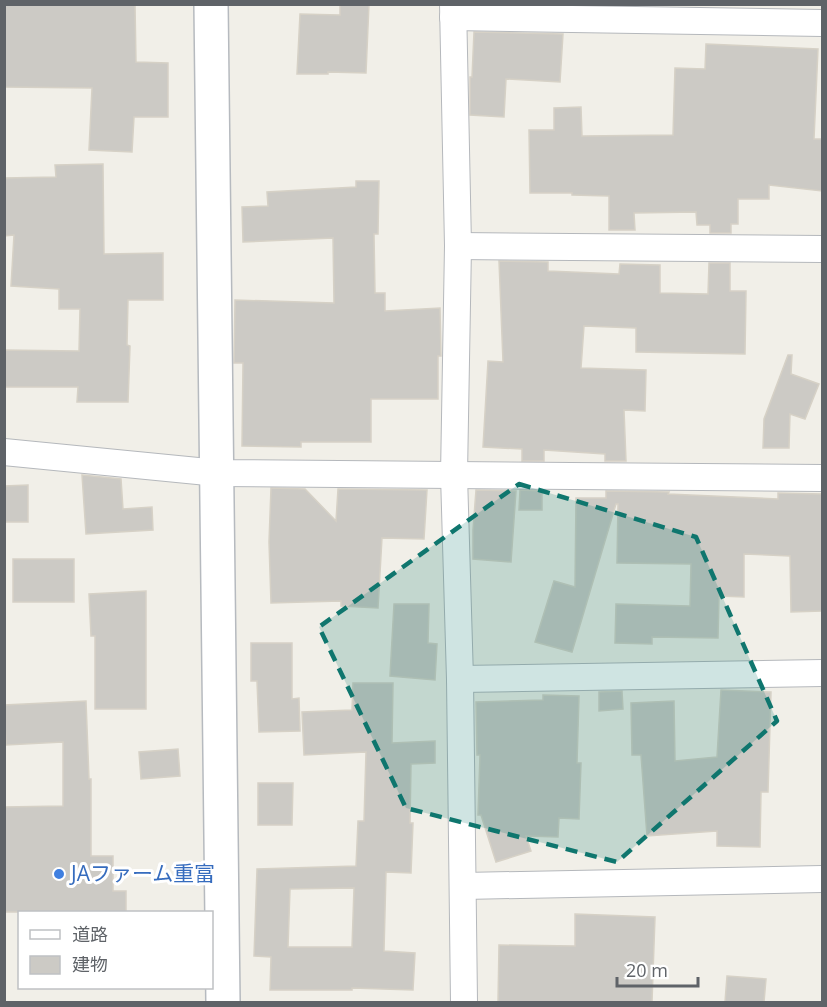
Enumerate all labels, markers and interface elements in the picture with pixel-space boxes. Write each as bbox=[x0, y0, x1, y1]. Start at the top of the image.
place label: JAファーム重富 bbox=[69, 859, 215, 887]
marker: JAファーム重富 bbox=[52, 867, 66, 881]
legend bbox=[18, 911, 213, 989]
text: 道路 bbox=[72, 922, 108, 946]
scale bar bbox=[617, 950, 698, 988]
text: 建物 bbox=[72, 952, 108, 976]
text: 20 m bbox=[626, 958, 668, 982]

